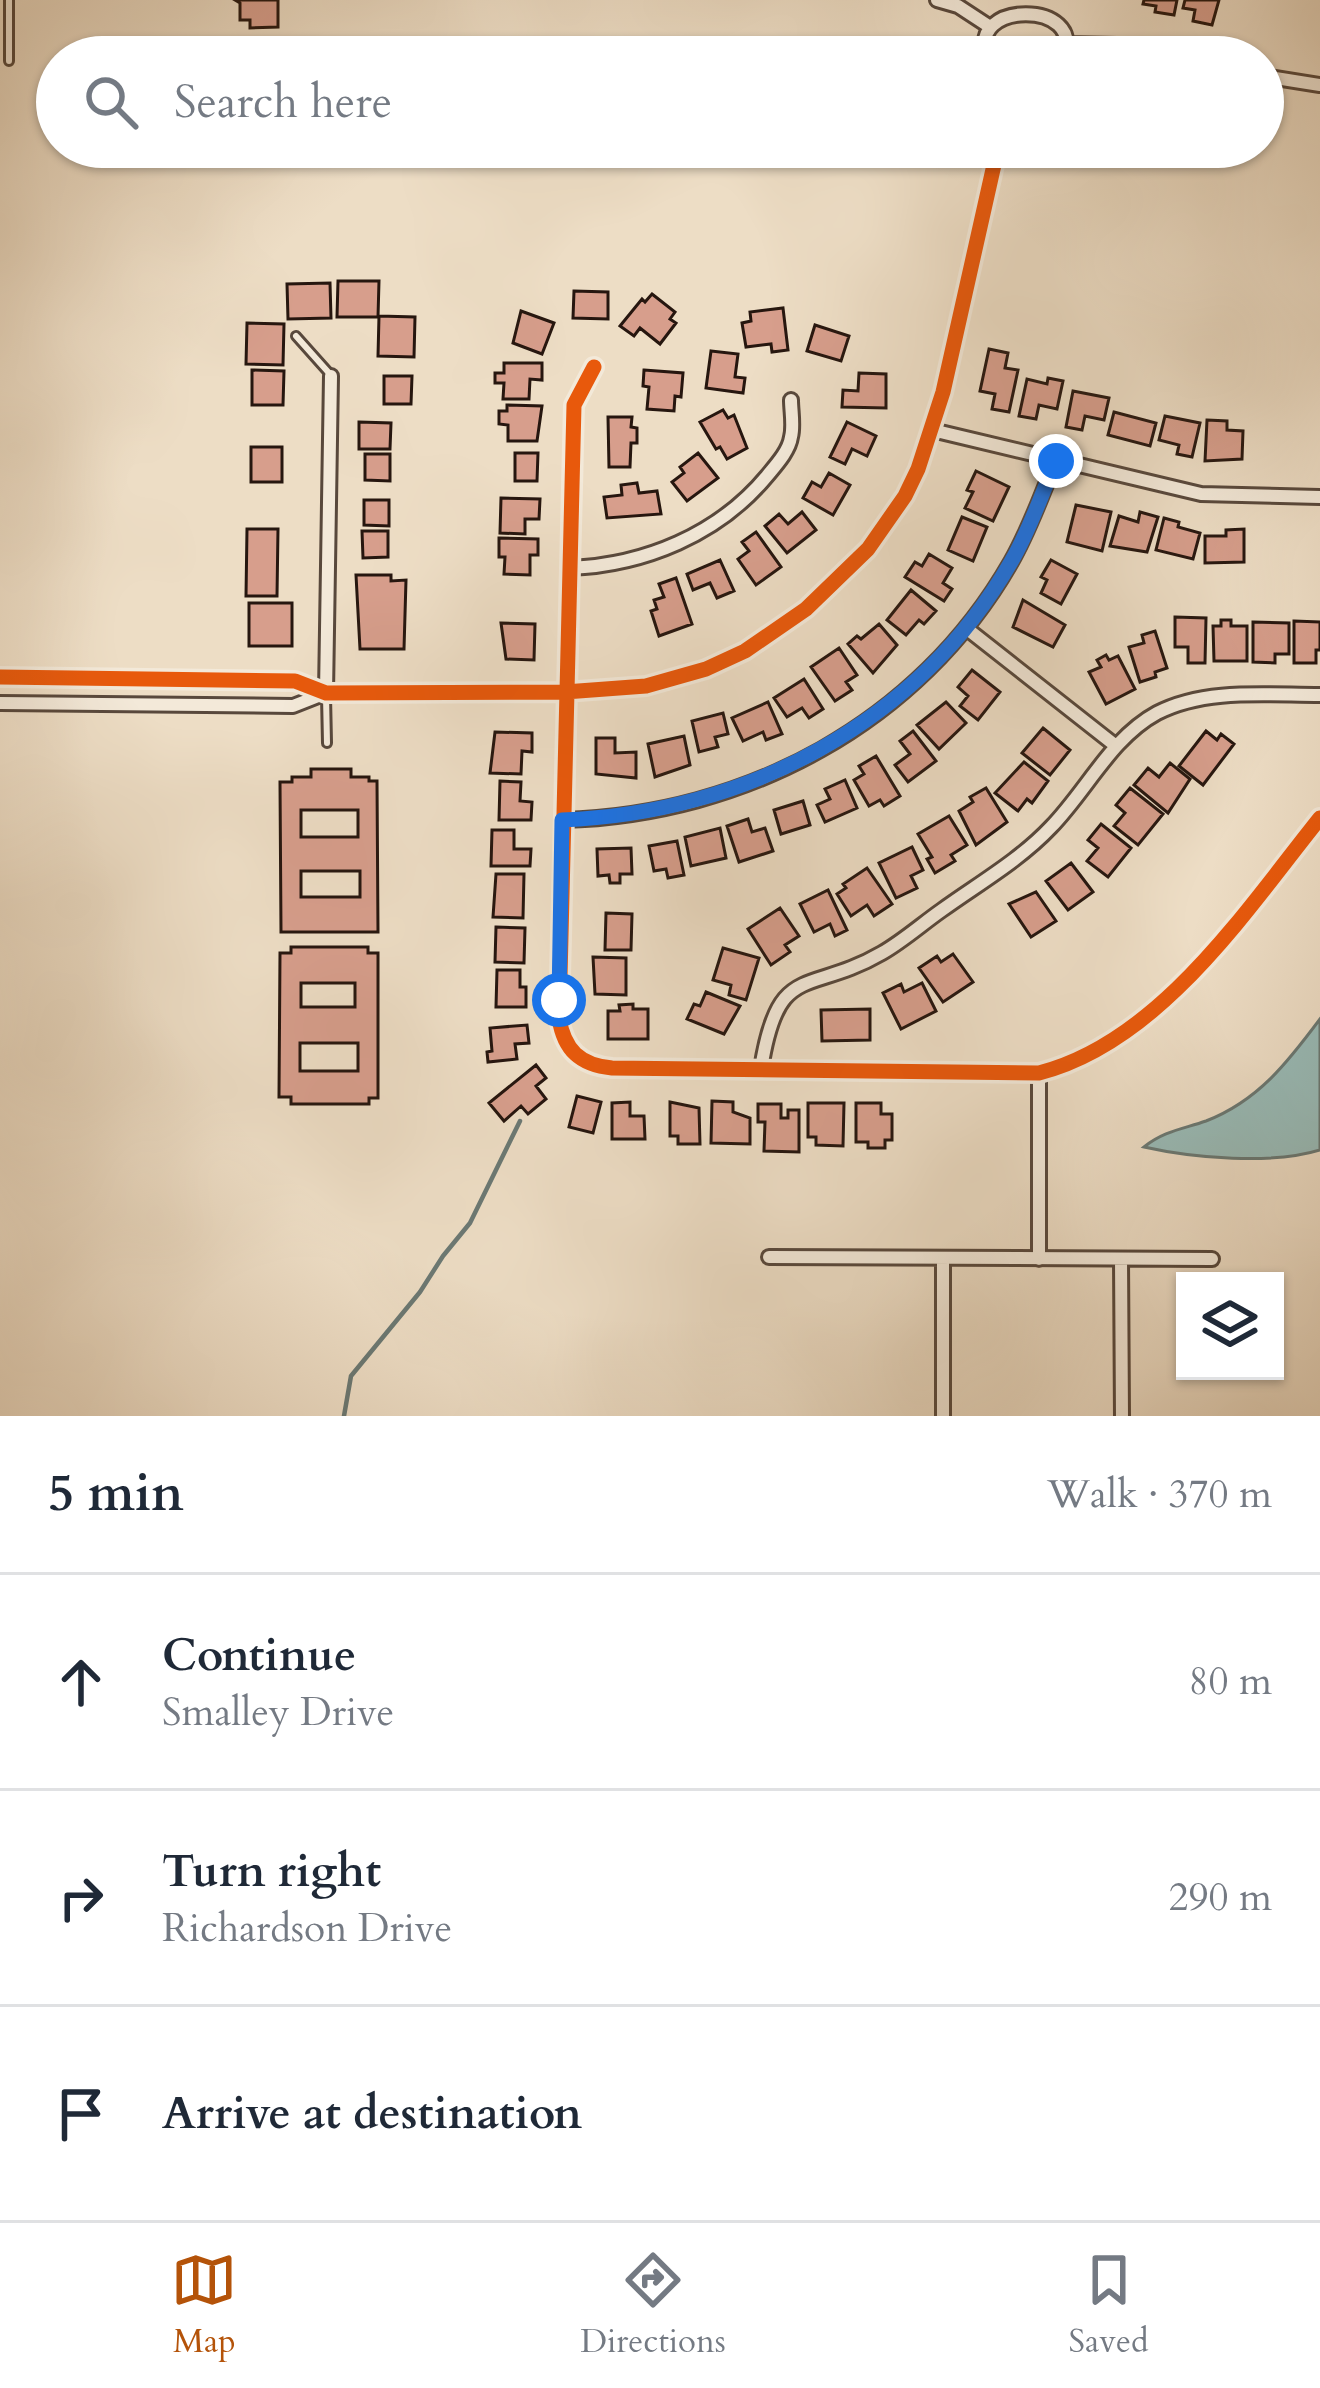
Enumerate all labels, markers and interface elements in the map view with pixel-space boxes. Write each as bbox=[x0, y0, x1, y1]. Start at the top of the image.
search box bbox=[36, 36, 1284, 168]
icon: search bbox=[78, 69, 144, 135]
text: Search here bbox=[174, 72, 392, 133]
route end bbox=[1029, 434, 1083, 488]
route start bbox=[532, 973, 586, 1027]
map controls bbox=[1176, 1272, 1284, 1380]
button: layers bbox=[1176, 1272, 1284, 1380]
text: 5 min bbox=[48, 1459, 184, 1529]
text: Walk · 370 m bbox=[1047, 1468, 1272, 1521]
text: Continue bbox=[162, 1625, 356, 1686]
icon: ahead bbox=[48, 1649, 114, 1715]
text: 80 m bbox=[1189, 1655, 1272, 1708]
text: Smalley Drive bbox=[162, 1686, 394, 1739]
text: Turn right bbox=[162, 1841, 381, 1902]
icon: right bbox=[48, 1865, 114, 1931]
text: 290 m bbox=[1169, 1871, 1272, 1924]
text: Richardson Drive bbox=[162, 1902, 452, 1955]
icon: arrive bbox=[48, 2081, 114, 2147]
text: Arrive at destination bbox=[162, 2083, 582, 2144]
tab: Map bbox=[171, 2247, 237, 2364]
tab: Directions bbox=[580, 2247, 726, 2364]
tab: Saved bbox=[1069, 2247, 1149, 2364]

